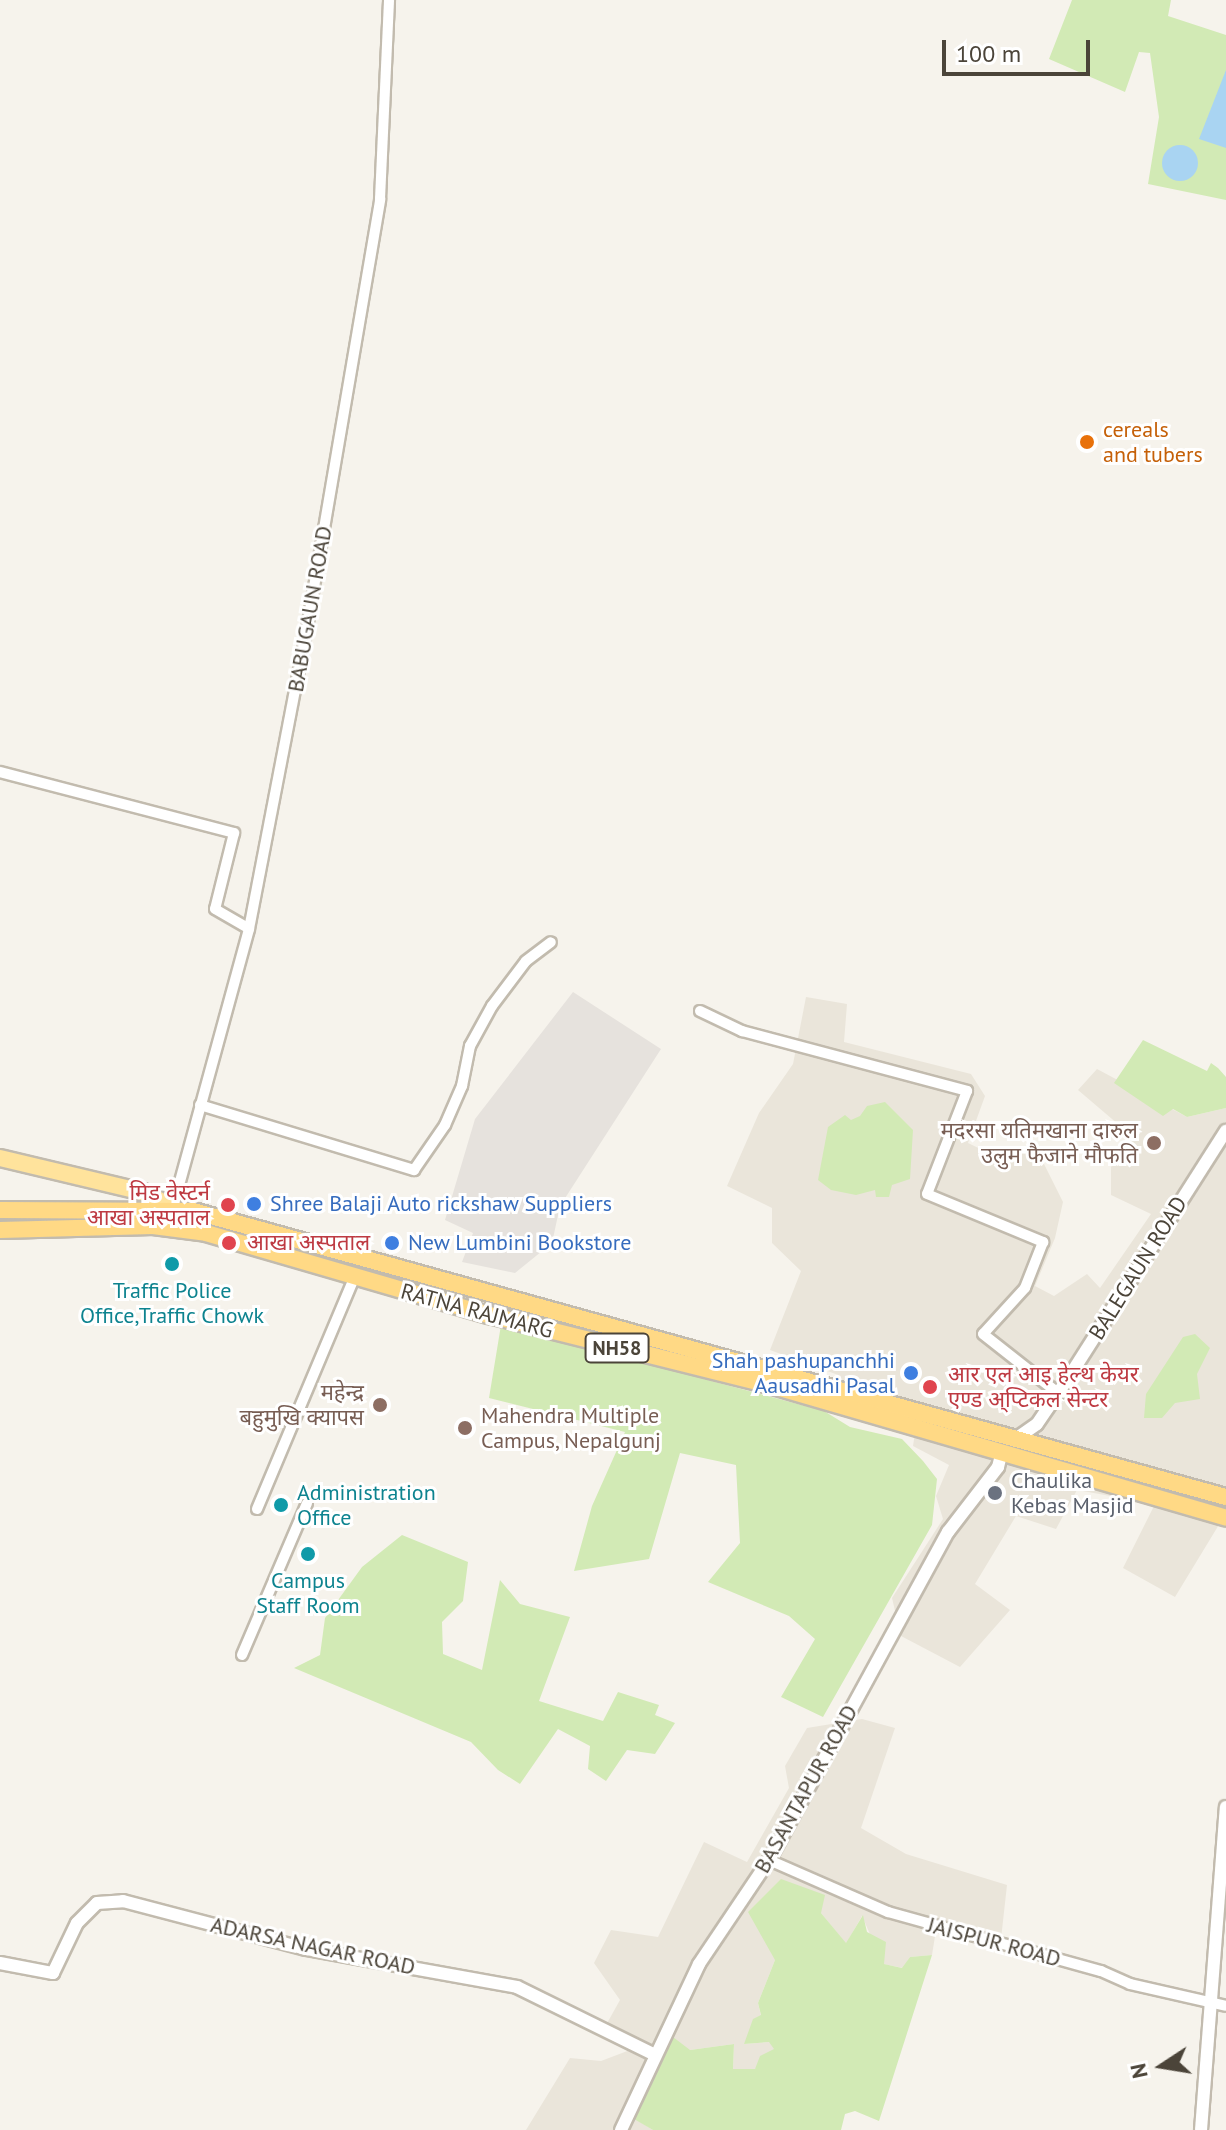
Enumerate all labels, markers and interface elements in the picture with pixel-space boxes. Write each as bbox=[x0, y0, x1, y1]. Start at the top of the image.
scale bar bbox=[946, 24, 1094, 74]
text: 100 m bbox=[956, 38, 1021, 69]
place label: cereals and tubers bbox=[1103, 416, 1203, 468]
marker: cereals and tubers bbox=[1078, 433, 1096, 451]
street label: BABUGAUN ROAD bbox=[282, 524, 338, 694]
place label: मदरसा यतिमखाना दारुल उलुम फैजाने माैफति bbox=[941, 1117, 1138, 1168]
marker: मदरसा यतिमखाना दारुल उलुम फैजाने माैफति bbox=[1145, 1134, 1163, 1152]
place label: मिड वेस्टर्न आखा अस्पताल bbox=[87, 1179, 210, 1230]
place label: Shree Balaji Auto rickshaw Suppliers bbox=[270, 1191, 613, 1217]
street label: BALEGAUN ROAD bbox=[1083, 1191, 1193, 1345]
marker: मिड वेस्टर्न आखा अस्पताल bbox=[217, 1194, 239, 1216]
marker: Shree Balaji Auto rickshaw Suppliers bbox=[245, 1195, 263, 1213]
place label: आखा अस्पताल bbox=[247, 1230, 370, 1256]
place label: New Lumbini Bookstore bbox=[408, 1230, 632, 1256]
marker: आखा अस्पताल bbox=[218, 1232, 240, 1254]
marker: New Lumbini Bookstore bbox=[383, 1234, 401, 1252]
marker: Traffic Police Office,Traffic Chowk bbox=[163, 1255, 181, 1273]
place label: Traffic Police Office,Traffic Chowk bbox=[80, 1277, 264, 1328]
street label: RATNA RAJMARG bbox=[398, 1278, 556, 1344]
road number: NH58 bbox=[583, 1332, 651, 1364]
place label: Shah pashupanchhi Aausadhi Pasal bbox=[712, 1347, 895, 1398]
place label: आर एल आइ हेल्थ केयर एण्ड अ्प्टिकल सेन्टर bbox=[948, 1361, 1139, 1412]
marker: Shah pashupanchhi Aausadhi Pasal bbox=[902, 1364, 920, 1382]
marker: आर एल आइ हेल्थ केयर एण्ड अ्प्टिकल सेन्टर bbox=[919, 1376, 941, 1398]
place label: महेन्द्र बहुमुखि क्यापस bbox=[239, 1379, 364, 1430]
marker: महेन्द्र बहुमुखि क्यापस bbox=[371, 1396, 389, 1414]
place label: Mahendra Multiple Campus, Nepalgunj bbox=[481, 1402, 663, 1454]
marker: Mahendra Multiple Campus, Nepalgunj bbox=[456, 1419, 474, 1437]
place label: Chaulika Kebas Masjid bbox=[1011, 1467, 1134, 1518]
place label: Administration Office bbox=[297, 1479, 436, 1530]
marker: Chaulika Kebas Masjid bbox=[986, 1484, 1004, 1502]
marker: Administration Office bbox=[272, 1496, 290, 1514]
marker: Campus Staff Room bbox=[299, 1545, 317, 1563]
place label: Campus Staff Room bbox=[256, 1567, 360, 1618]
street label: BASANTAPUR ROAD bbox=[749, 1700, 863, 1878]
street label: ADARSA NAGAR ROAD bbox=[208, 1911, 418, 1981]
street label: JAISPUR ROAD bbox=[924, 1912, 1064, 1972]
north arrow bbox=[1122, 2026, 1202, 2106]
text: N bbox=[1123, 2061, 1154, 2081]

